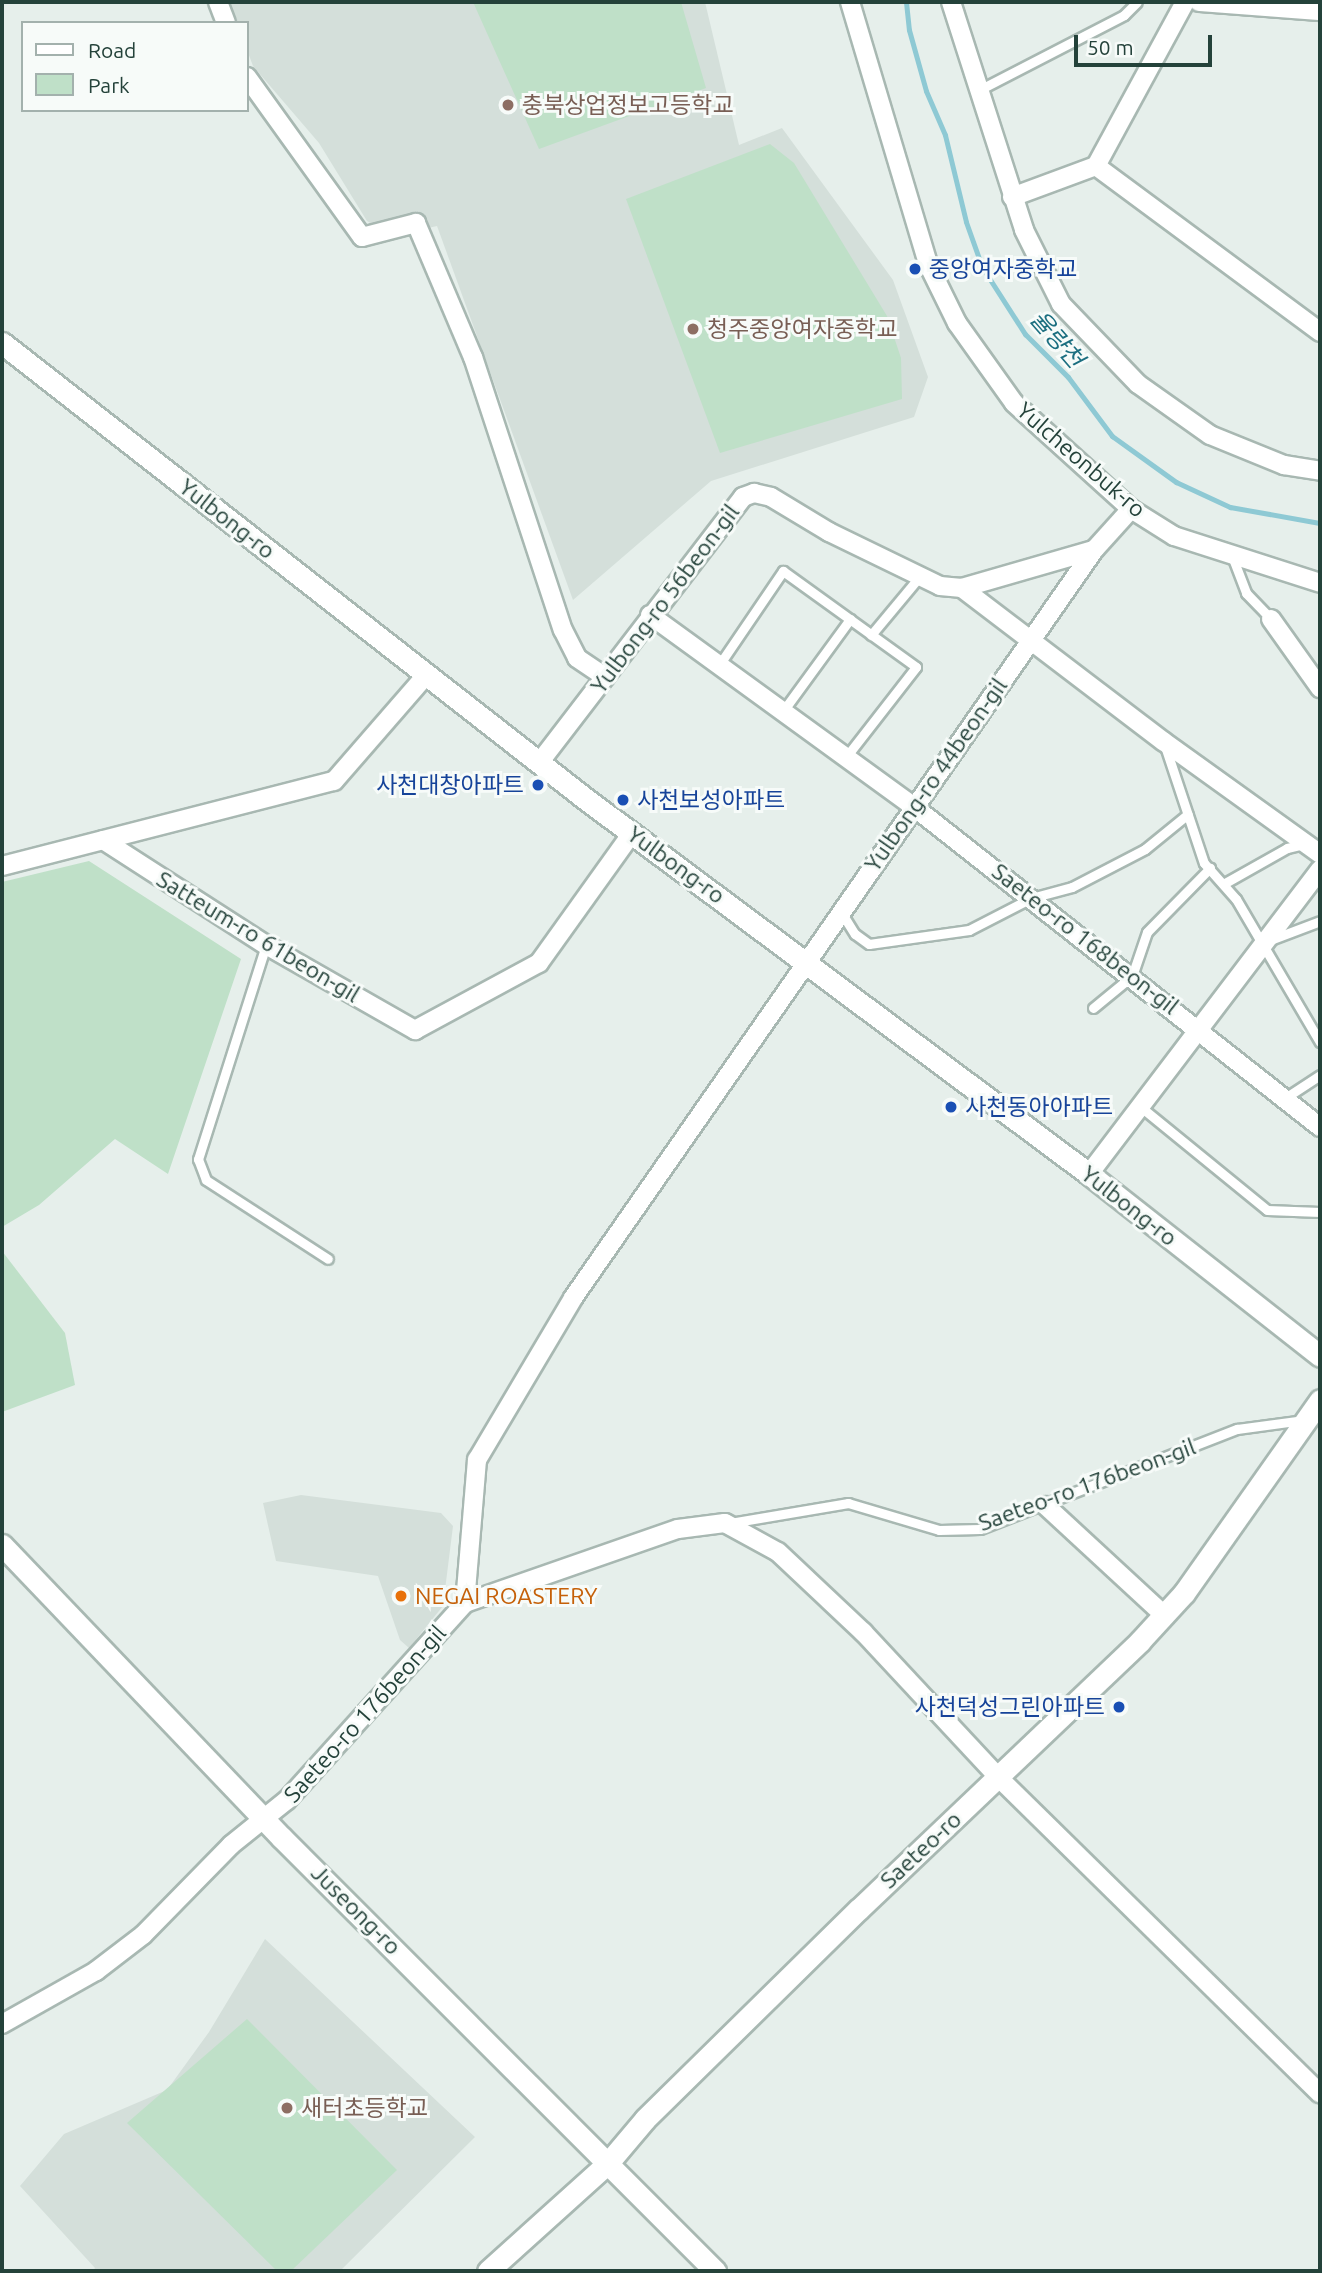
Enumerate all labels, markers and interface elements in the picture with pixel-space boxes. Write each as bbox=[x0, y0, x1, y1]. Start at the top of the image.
legend bbox=[21, 21, 248, 112]
scale bar bbox=[1077, 21, 1215, 65]
text: 50 m bbox=[1087, 35, 1134, 59]
text: Road bbox=[88, 38, 136, 62]
text: Park bbox=[88, 73, 130, 97]
place label: 충북상업정보고등학교 bbox=[522, 91, 734, 119]
marker: 충북상업정보고등학교 bbox=[500, 97, 516, 113]
place label: 중앙여자중학교 bbox=[929, 255, 1077, 283]
marker: 중앙여자중학교 bbox=[907, 261, 923, 277]
water label: 율량천 bbox=[1024, 305, 1090, 373]
place label: 청주중앙여자중학교 bbox=[707, 315, 897, 343]
marker: 청주중앙여자중학교 bbox=[685, 321, 701, 337]
street label: Yulcheonbuk-ro bbox=[1011, 397, 1151, 523]
street label: Yulbong-ro bbox=[174, 473, 280, 565]
street label: Yulbong-ro 56beon-gil bbox=[585, 499, 745, 699]
street label: Yulbong-ro 44beon-gil bbox=[859, 673, 1013, 877]
place label: 사천대창아파트 bbox=[376, 771, 524, 799]
marker: 사천대창아파트 bbox=[530, 777, 546, 793]
place label: 사천보성아파트 bbox=[637, 786, 785, 814]
marker: 사천보성아파트 bbox=[615, 792, 631, 808]
street label: Yulbong-ro bbox=[622, 820, 730, 910]
street label: Saeteo-ro 168beon-gil bbox=[986, 858, 1184, 1020]
street label: Satteum-ro 61beon-gil bbox=[152, 865, 364, 1009]
place label: 사천동아아파트 bbox=[965, 1093, 1113, 1121]
marker: 사천동아아파트 bbox=[943, 1099, 959, 1115]
street label: Yulbong-ro bbox=[1076, 1160, 1182, 1252]
street label: Saeteo-ro 176beon-gil bbox=[975, 1433, 1199, 1537]
place label: NEGAI ROASTERY bbox=[415, 1582, 598, 1610]
marker: NEGAI ROASTERY bbox=[393, 1588, 409, 1604]
street label: Saeteo-ro 176beon-gil bbox=[278, 1620, 452, 1808]
place label: 사천덕성그린아파트 bbox=[915, 1693, 1105, 1721]
marker: 사천덕성그린아파트 bbox=[1111, 1699, 1127, 1715]
street label: Saeteo-ro bbox=[875, 1806, 967, 1894]
street label: Juseong-ro bbox=[305, 1859, 407, 1961]
place label: 새터초등학교 bbox=[301, 2094, 428, 2122]
marker: 새터초등학교 bbox=[279, 2100, 295, 2116]

